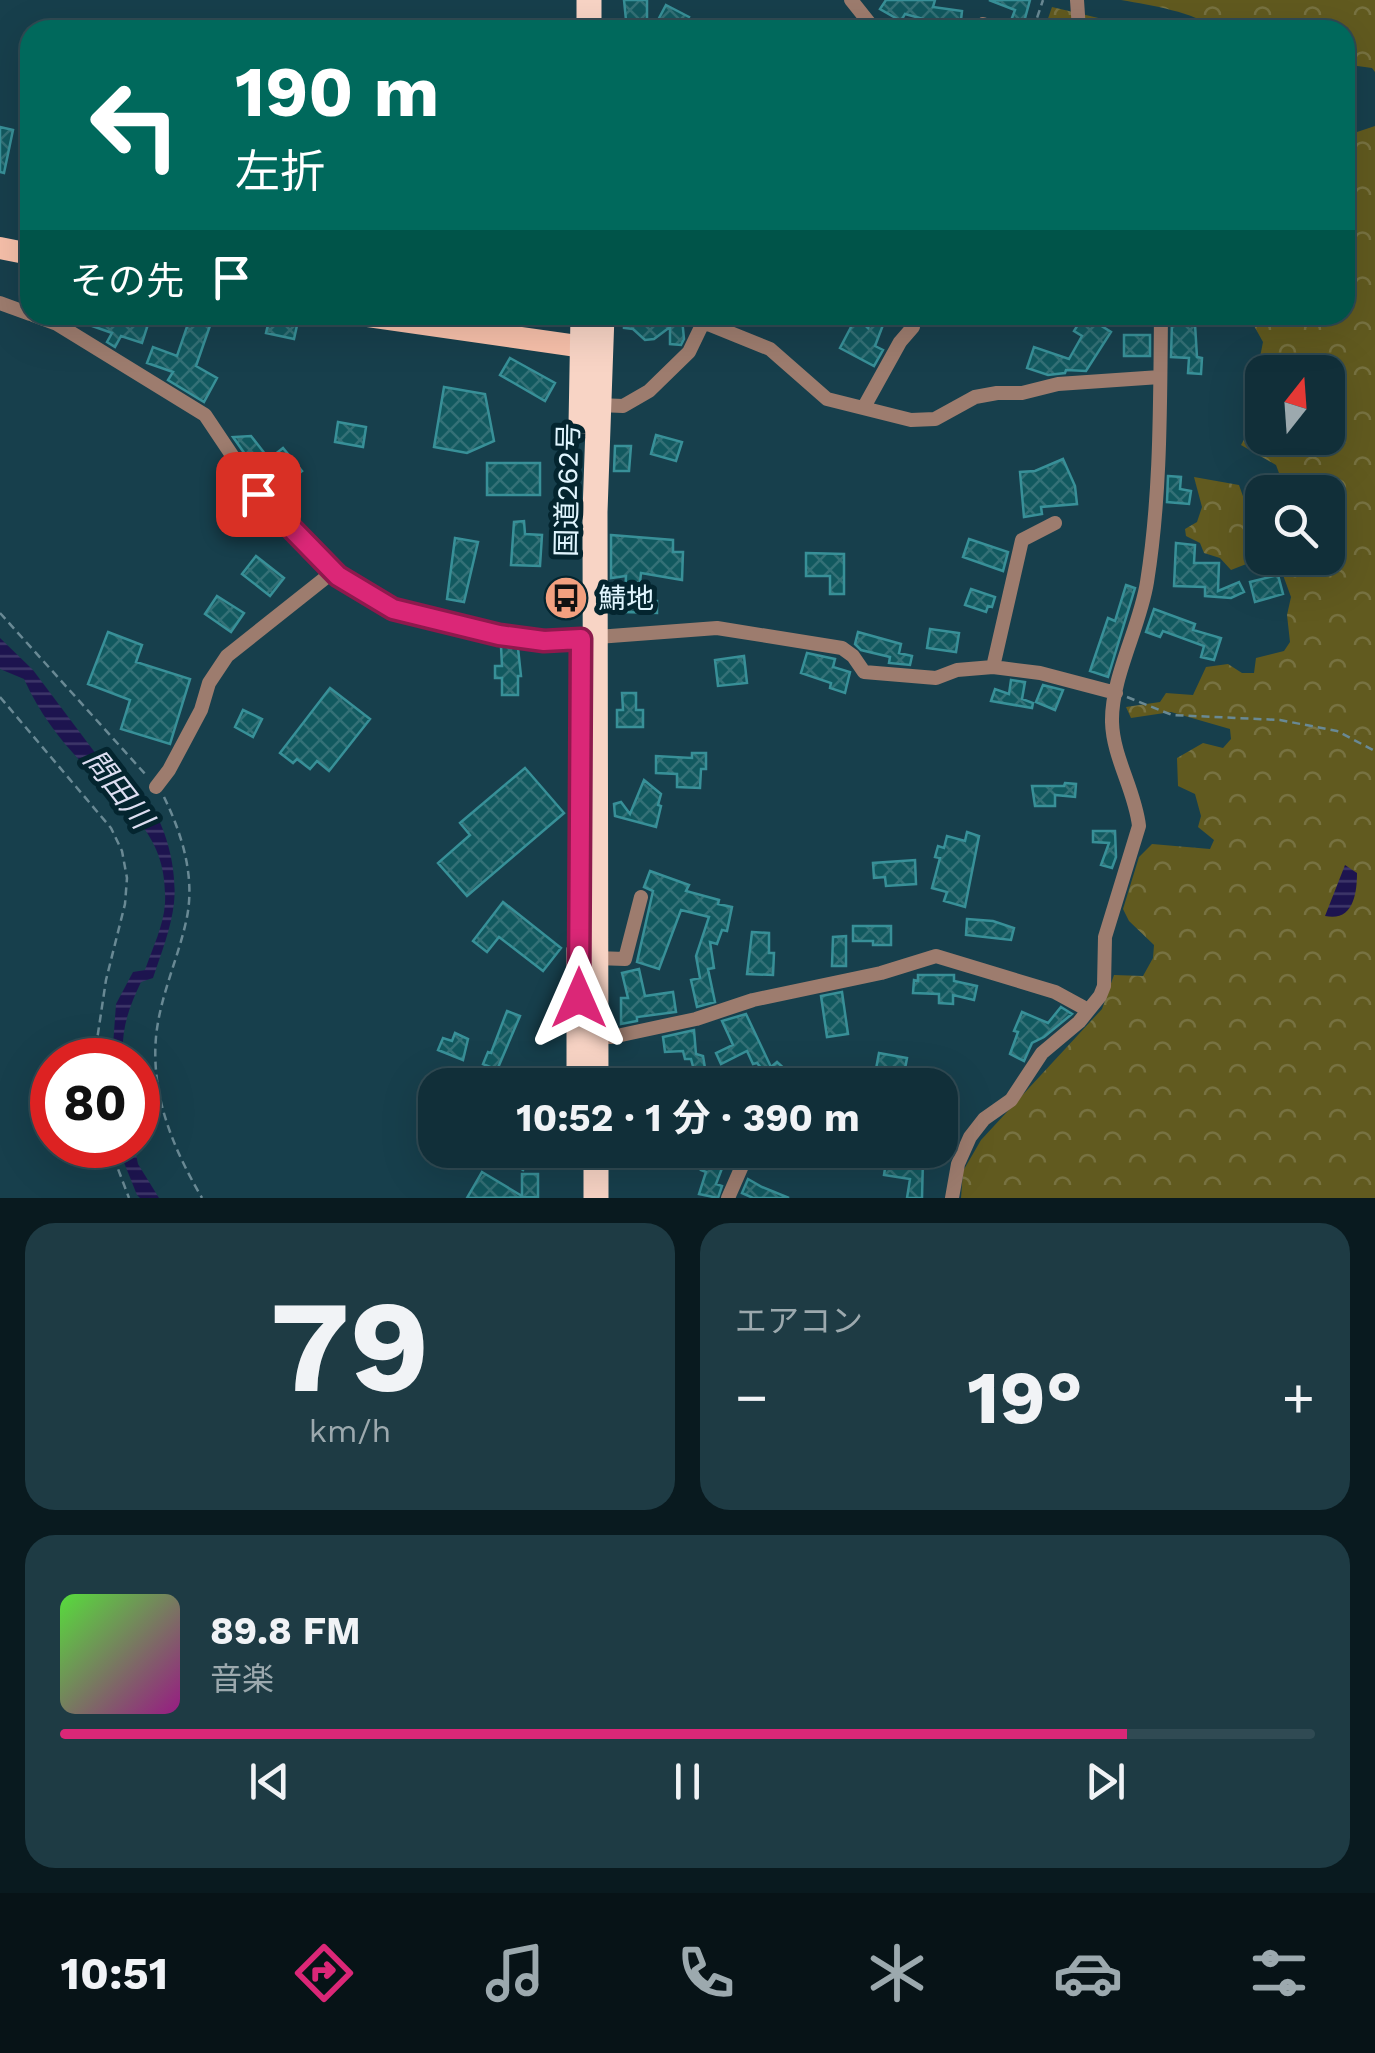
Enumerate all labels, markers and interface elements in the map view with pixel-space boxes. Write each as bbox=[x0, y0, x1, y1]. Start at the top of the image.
text: 190 m bbox=[235, 51, 439, 133]
icon: left bbox=[70, 60, 200, 190]
text: 左折 bbox=[235, 145, 325, 198]
icon: arrive bbox=[204, 250, 259, 305]
text: その先 bbox=[70, 259, 184, 303]
north arrow bbox=[1245, 355, 1345, 455]
map controls bbox=[1245, 355, 1345, 575]
street label: 国道262号 bbox=[550, 423, 585, 557]
pin bbox=[216, 452, 301, 537]
icon: arrive bbox=[231, 467, 286, 522]
button: search bbox=[1245, 475, 1345, 575]
bus stop icon: 鯖地 bbox=[543, 575, 589, 621]
place label: 鯖地 bbox=[598, 582, 654, 615]
water label: 問田川 bbox=[77, 742, 162, 837]
position arrow bbox=[527, 946, 631, 1050]
speed limit sign: 80 bbox=[30, 1038, 160, 1168]
text: 10:52 · 1 分 · 390 m bbox=[516, 1096, 860, 1140]
text: 79 bbox=[270, 1270, 430, 1423]
text: エアコン bbox=[735, 1302, 863, 1340]
text: 19° bbox=[967, 1353, 1083, 1441]
text: − bbox=[735, 1365, 768, 1429]
text: + bbox=[1282, 1365, 1315, 1429]
text: km/h bbox=[309, 1412, 391, 1450]
text: 89.8 FM bbox=[210, 1609, 361, 1653]
text: 音楽 bbox=[210, 1660, 274, 1698]
icon: previous bbox=[242, 1754, 297, 1809]
icon: pause bbox=[660, 1754, 715, 1809]
icon: next bbox=[1078, 1754, 1133, 1809]
icon: directions bbox=[289, 1938, 359, 2008]
icon: music bbox=[480, 1938, 550, 2008]
icon: phone bbox=[671, 1938, 741, 2008]
icon: climate bbox=[862, 1938, 932, 2008]
icon: car bbox=[1053, 1938, 1123, 2008]
icon: filters bbox=[1244, 1938, 1314, 2008]
text: 10:51 bbox=[61, 1947, 168, 2000]

